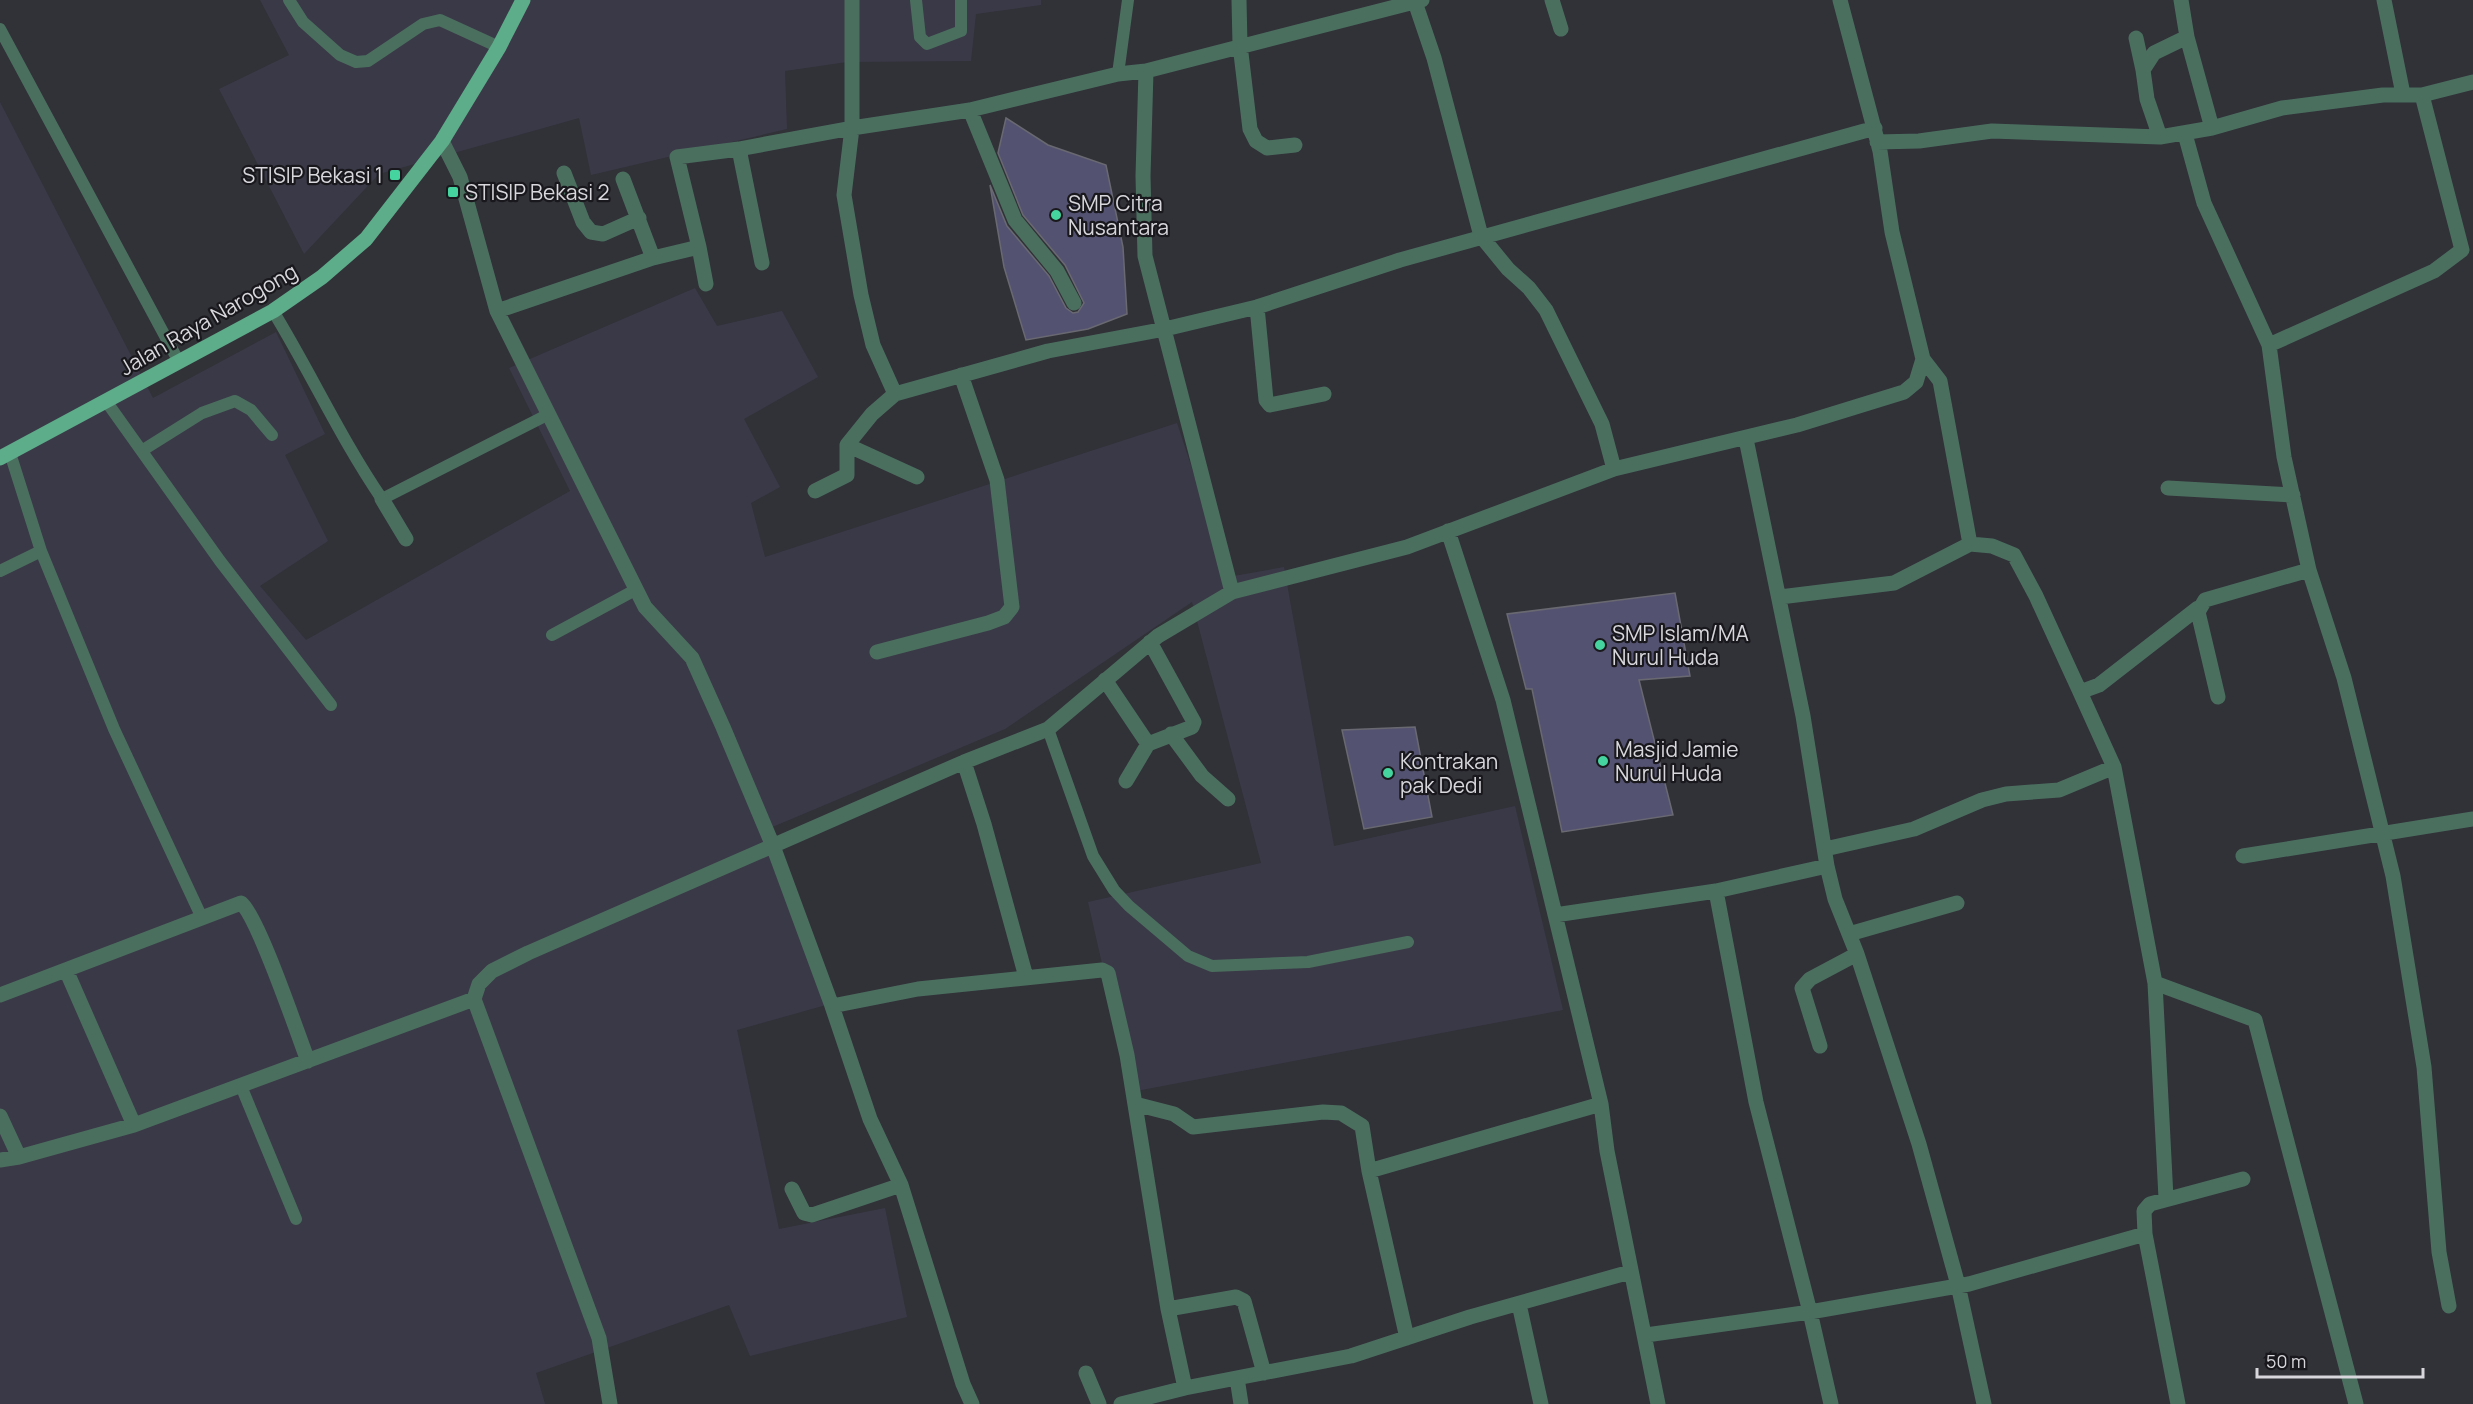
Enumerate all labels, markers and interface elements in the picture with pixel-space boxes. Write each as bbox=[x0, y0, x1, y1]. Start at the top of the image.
place label: STISIP Bekasi 1 bbox=[242, 161, 383, 189]
marker: STISIP Bekasi 1 bbox=[388, 168, 402, 182]
place label: STISIP Bekasi 2 bbox=[465, 178, 609, 206]
marker: STISIP Bekasi 2 bbox=[446, 185, 460, 199]
place label: SMP Citra Nusantara bbox=[1068, 189, 1169, 241]
marker: SMP Citra Nusantara bbox=[1049, 208, 1063, 222]
street label: Jalan Raya Narogong bbox=[114, 257, 302, 381]
place label: SMP Islam/MA Nurul Huda bbox=[1612, 619, 1749, 671]
marker: SMP Islam/MA Nurul Huda bbox=[1593, 638, 1607, 652]
place label: Masjid Jamie Nurul Huda bbox=[1615, 735, 1739, 787]
place label: Kontrakan pak Dedi bbox=[1400, 747, 1498, 799]
marker: Masjid Jamie Nurul Huda bbox=[1596, 754, 1610, 768]
marker: Kontrakan pak Dedi bbox=[1381, 766, 1395, 780]
scale bar bbox=[2257, 1341, 2424, 1379]
text: 50 m bbox=[2266, 1349, 2306, 1373]

